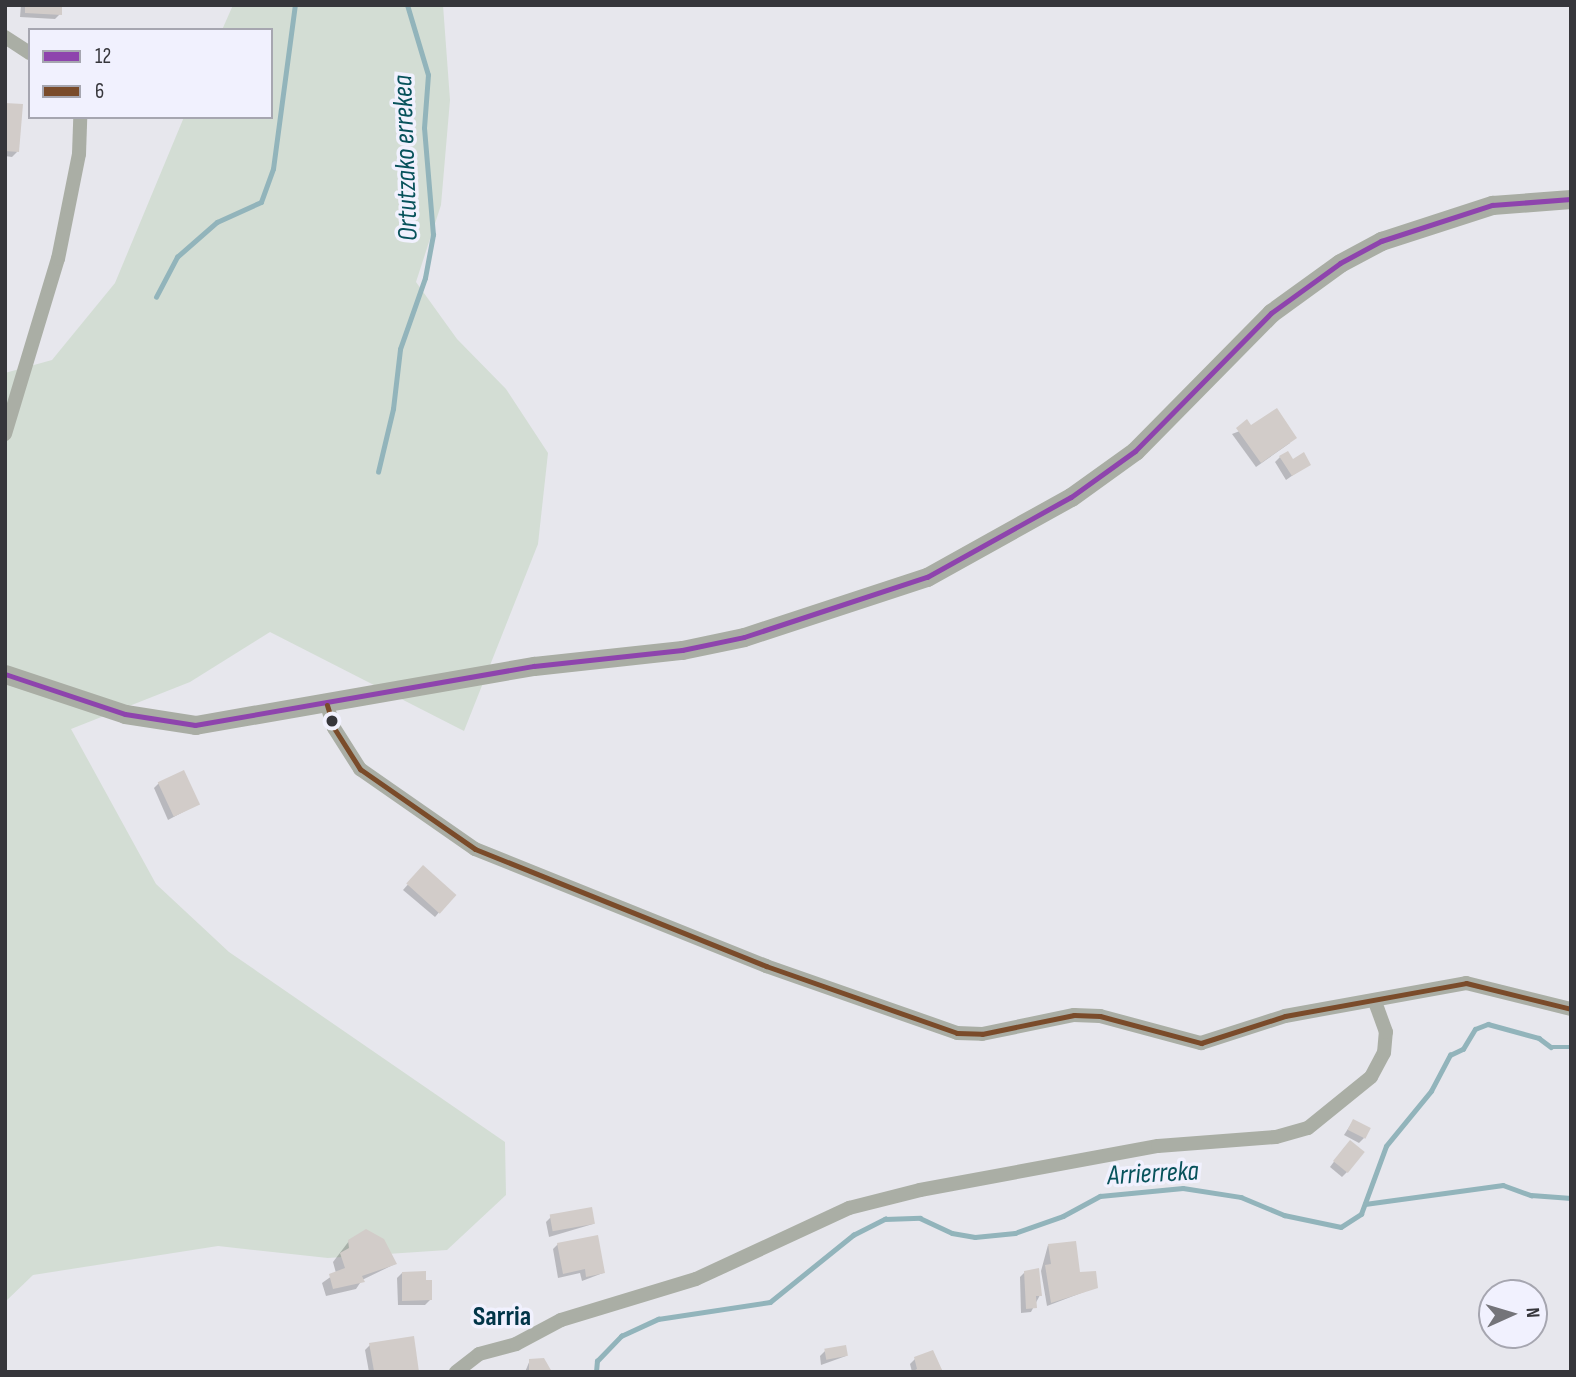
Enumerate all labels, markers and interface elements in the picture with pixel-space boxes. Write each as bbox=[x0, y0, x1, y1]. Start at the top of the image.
legend bbox=[28, 28, 273, 119]
text: 12 bbox=[95, 44, 111, 69]
water label: Ortutzako errekea bbox=[386, 74, 426, 242]
text: 6 bbox=[95, 79, 104, 104]
unlabelled marker bbox=[325, 714, 339, 728]
water label: Arrierreka bbox=[1106, 1155, 1200, 1193]
north arrow bbox=[1478, 1279, 1548, 1349]
district label: Sarria bbox=[473, 1300, 531, 1334]
text: N bbox=[1521, 1307, 1544, 1319]

